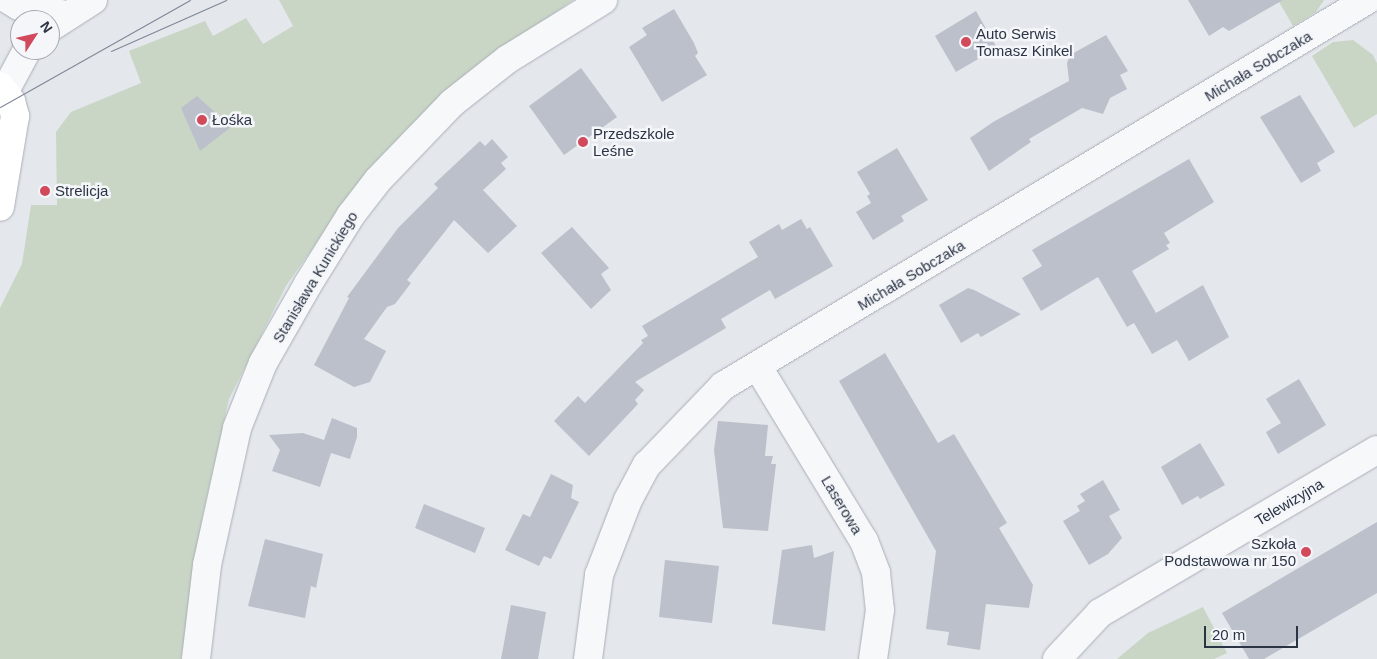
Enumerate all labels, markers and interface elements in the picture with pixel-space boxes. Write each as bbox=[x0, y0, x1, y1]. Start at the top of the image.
north arrow bbox=[10, 10, 60, 60]
text: N bbox=[37, 18, 56, 36]
place label: Auto Serwis Tomasz Kinkel bbox=[976, 24, 1073, 59]
street label: Michała Sobczaka bbox=[1201, 27, 1315, 105]
marker: Auto Serwis Tomasz Kinkel bbox=[960, 36, 972, 48]
place label: Łośka bbox=[212, 111, 252, 129]
marker: Łośka bbox=[196, 114, 208, 126]
place label: Przedszkole Leśne bbox=[593, 124, 675, 159]
marker: Przedszkole Leśne bbox=[577, 136, 589, 148]
place label: Strelicja bbox=[55, 182, 108, 200]
marker: Strelicja bbox=[39, 185, 51, 197]
street label: Stanisława Kunickiego bbox=[269, 208, 361, 346]
street label: Michała Sobczaka bbox=[854, 236, 968, 314]
street label: Laserowa bbox=[818, 472, 866, 538]
street label: Telewizyjna bbox=[1251, 475, 1327, 529]
place label: Szkoła Podstawowa nr 150 bbox=[1164, 534, 1296, 569]
marker: Szkoła Podstawowa nr 150 bbox=[1300, 546, 1312, 558]
scale bar bbox=[1207, 616, 1301, 648]
text: 20 m bbox=[1212, 626, 1245, 643]

